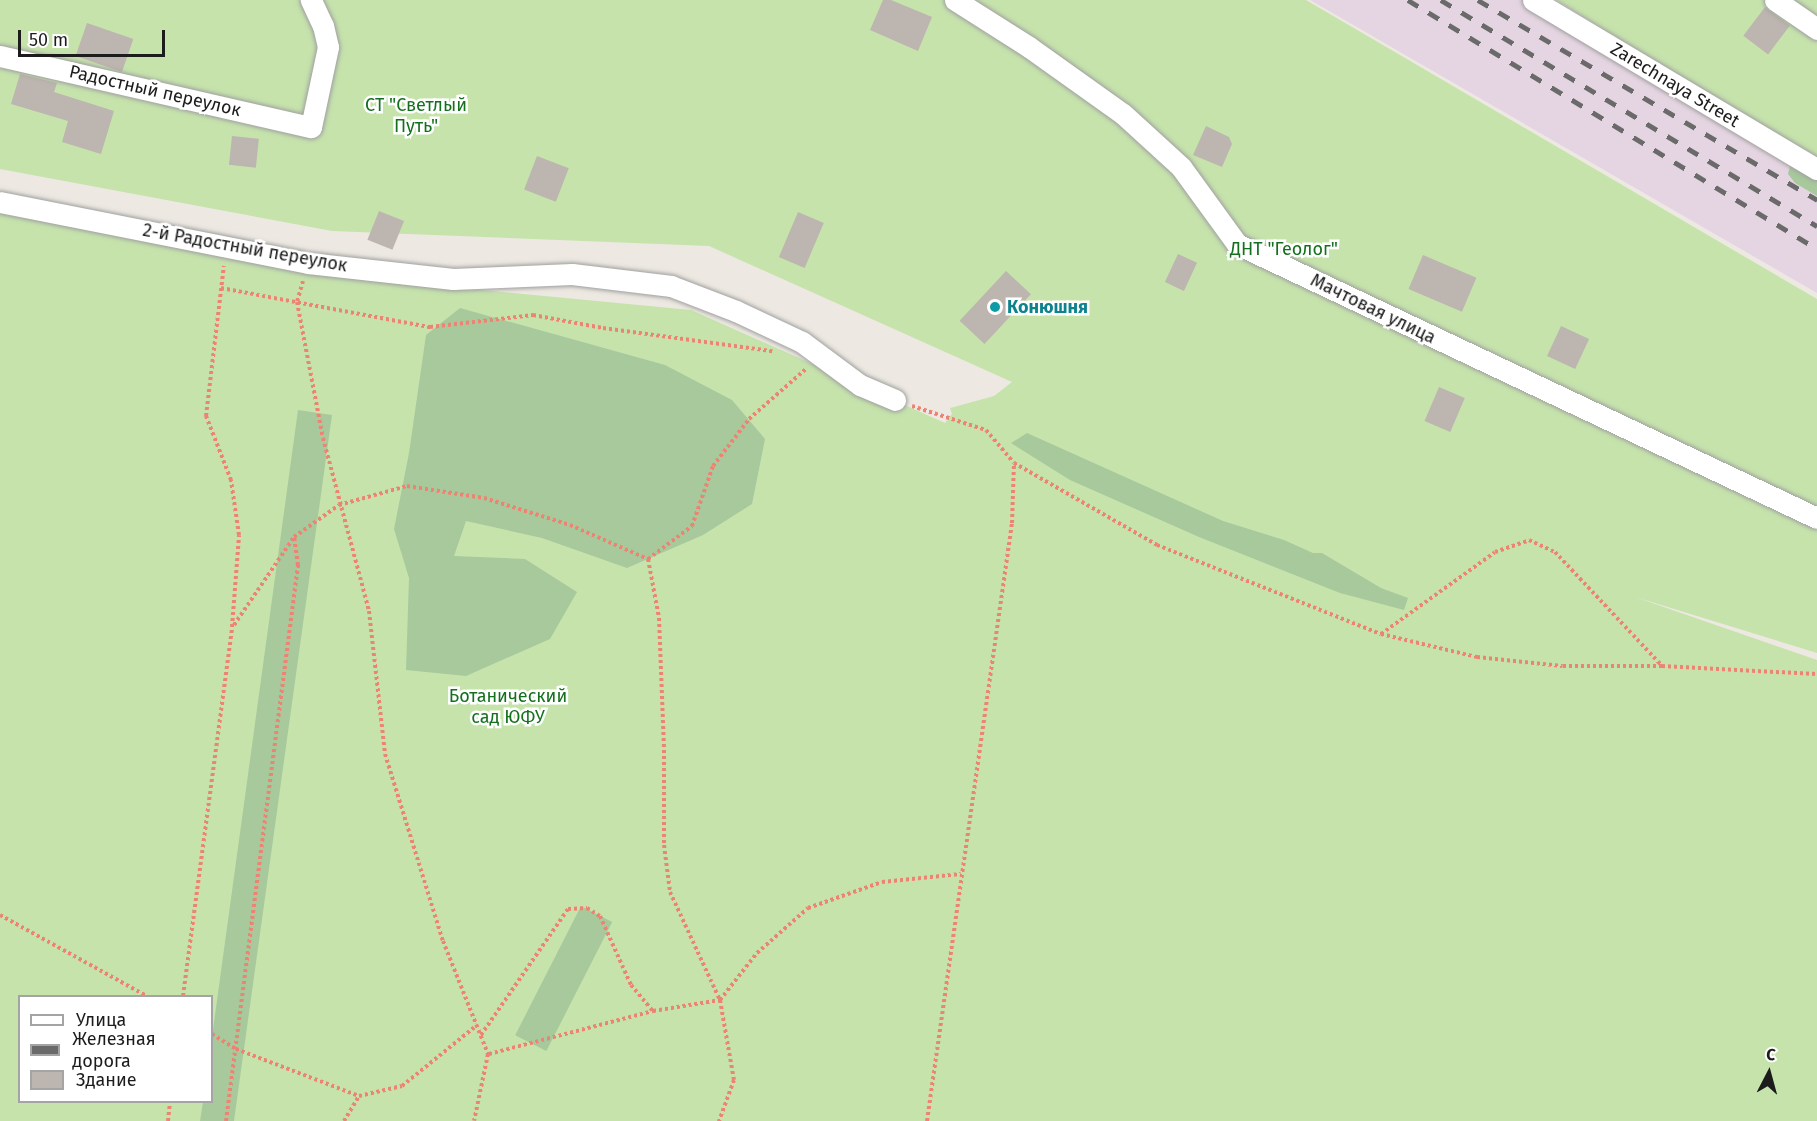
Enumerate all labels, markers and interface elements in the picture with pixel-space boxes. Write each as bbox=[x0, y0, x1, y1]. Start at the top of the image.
scale bar bbox=[21, 18, 168, 56]
text: 50 m bbox=[29, 29, 68, 51]
street label: Zarechnaya Street bbox=[1607, 38, 1743, 132]
street label: Радостный переулок bbox=[67, 61, 243, 121]
park label: СТ "Светлый Путь" bbox=[365, 95, 467, 138]
street label: 2-й Радостный переулок bbox=[141, 219, 349, 277]
park label: ДНТ "Геолог" bbox=[1230, 238, 1338, 260]
street label: Мачтовая улица bbox=[1307, 269, 1439, 349]
place label: Конюшня bbox=[1007, 296, 1088, 318]
marker: Конюшня bbox=[988, 300, 1002, 314]
park label: Ботанический сад ЮФУ bbox=[449, 686, 567, 728]
legend bbox=[18, 995, 213, 1103]
text: Улица bbox=[76, 1009, 126, 1031]
text: Железная дорога bbox=[72, 1028, 156, 1072]
north arrow bbox=[1739, 1043, 1799, 1103]
text: С bbox=[1765, 1045, 1776, 1065]
text: Здание bbox=[76, 1069, 137, 1091]

